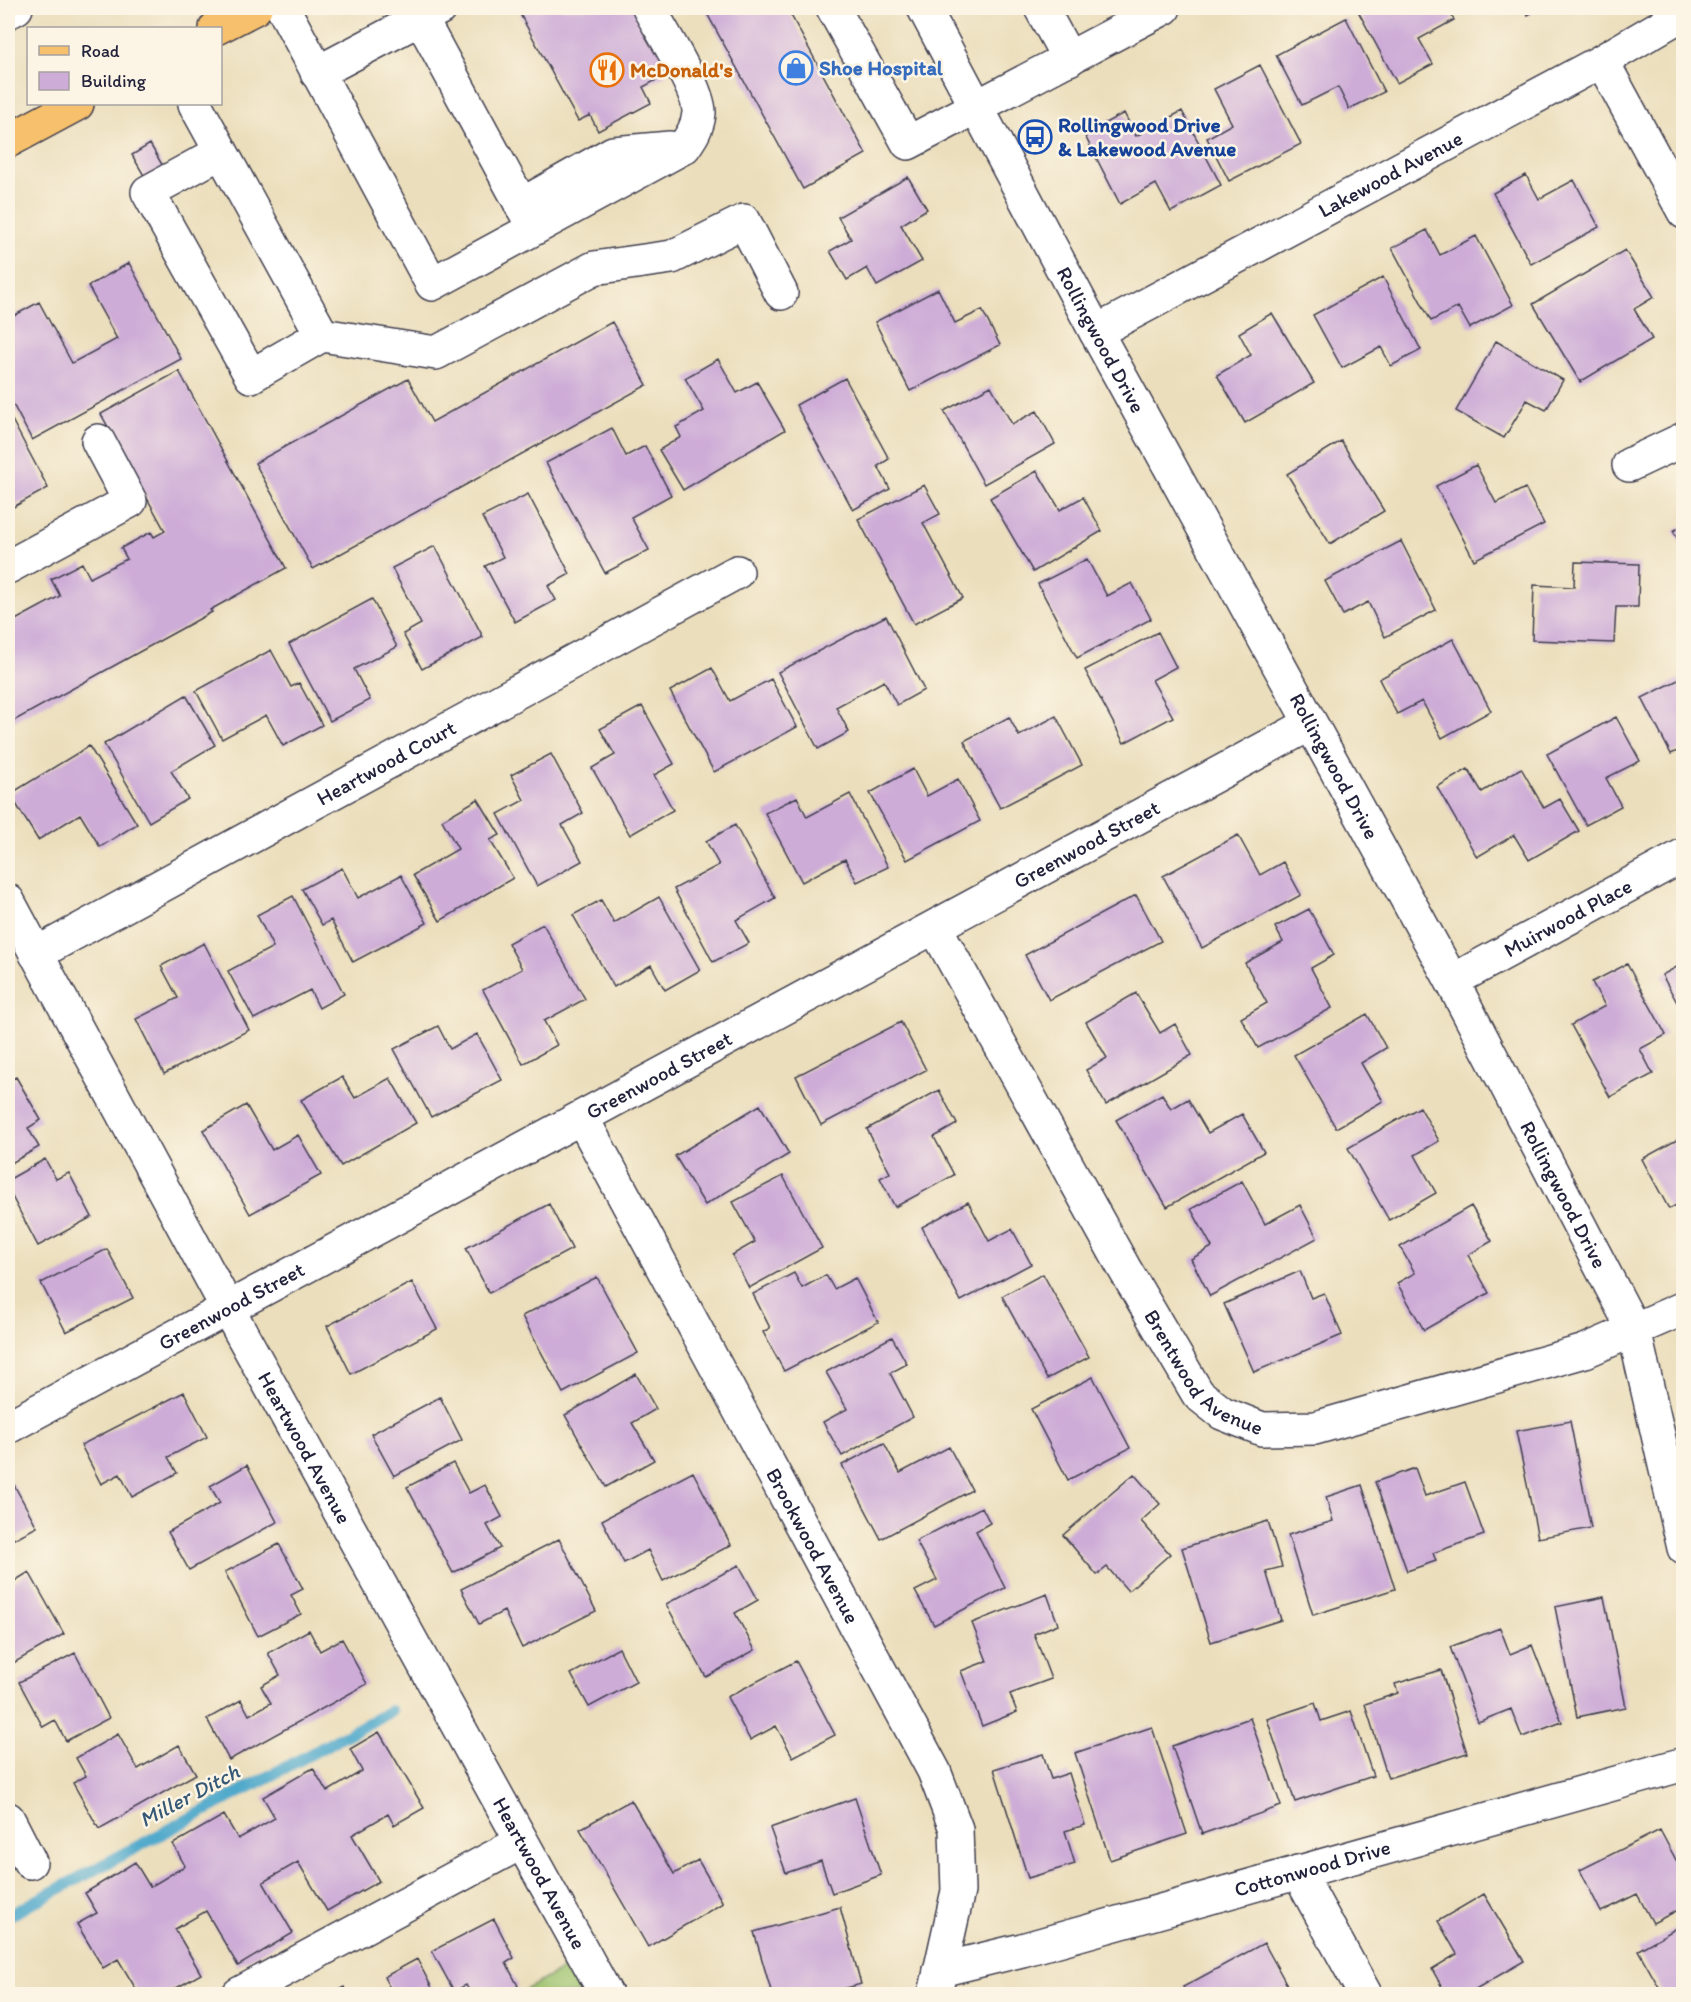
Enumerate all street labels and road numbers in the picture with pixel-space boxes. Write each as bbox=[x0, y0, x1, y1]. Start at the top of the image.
street label: Lakewood Avenue bbox=[1314, 125, 1467, 223]
street label: Rollingwood Drive bbox=[1052, 262, 1151, 417]
street label: Rollingwood Drive bbox=[1284, 689, 1385, 843]
street label: Heartwood Court bbox=[312, 715, 460, 811]
street label: Greenwood Street bbox=[1009, 795, 1164, 894]
street label: Muirwood Place bbox=[1499, 873, 1636, 962]
street label: Greenwood Street bbox=[582, 1025, 736, 1125]
street label: Rollingwood Drive bbox=[1515, 1116, 1613, 1272]
street label: Greenwood Street bbox=[154, 1256, 309, 1355]
street label: Brentwood Avenue bbox=[1139, 1305, 1267, 1440]
street label: Heartwood Avenue bbox=[253, 1367, 357, 1528]
street label: Brookwood Avenue bbox=[761, 1464, 865, 1628]
street label: Heartwood Avenue bbox=[488, 1793, 592, 1953]
street label: Cottonwood Drive bbox=[1231, 1834, 1393, 1902]

